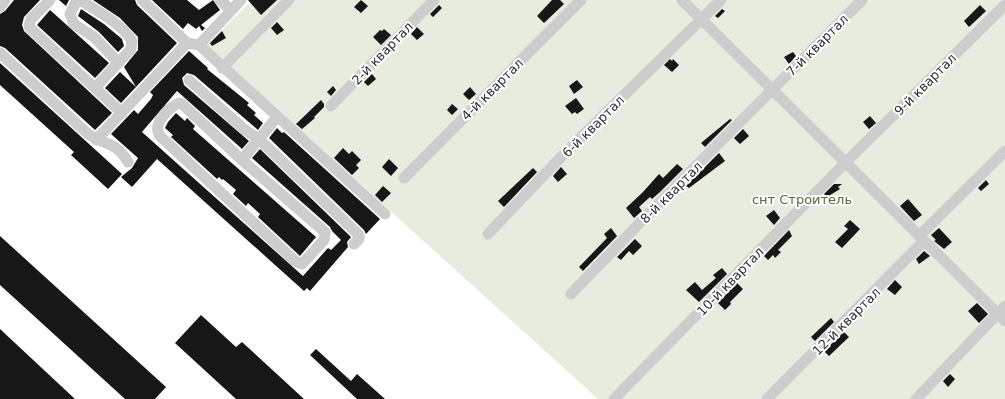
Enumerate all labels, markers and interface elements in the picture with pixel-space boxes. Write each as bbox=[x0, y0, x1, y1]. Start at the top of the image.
street label: 7-й квартал bbox=[783, 11, 851, 79]
street label: 2-й квартал bbox=[349, 19, 416, 88]
street label: 9-й квартал bbox=[891, 50, 959, 118]
street label: 4-й квартал bbox=[458, 55, 526, 123]
street label: 6-й квартал bbox=[559, 92, 627, 160]
street label: 8-й квартал bbox=[637, 158, 705, 226]
park label: снт Строитель bbox=[752, 192, 852, 207]
street label: 10-й квартал bbox=[694, 244, 767, 319]
street label: 12-й квартал bbox=[809, 284, 883, 358]

